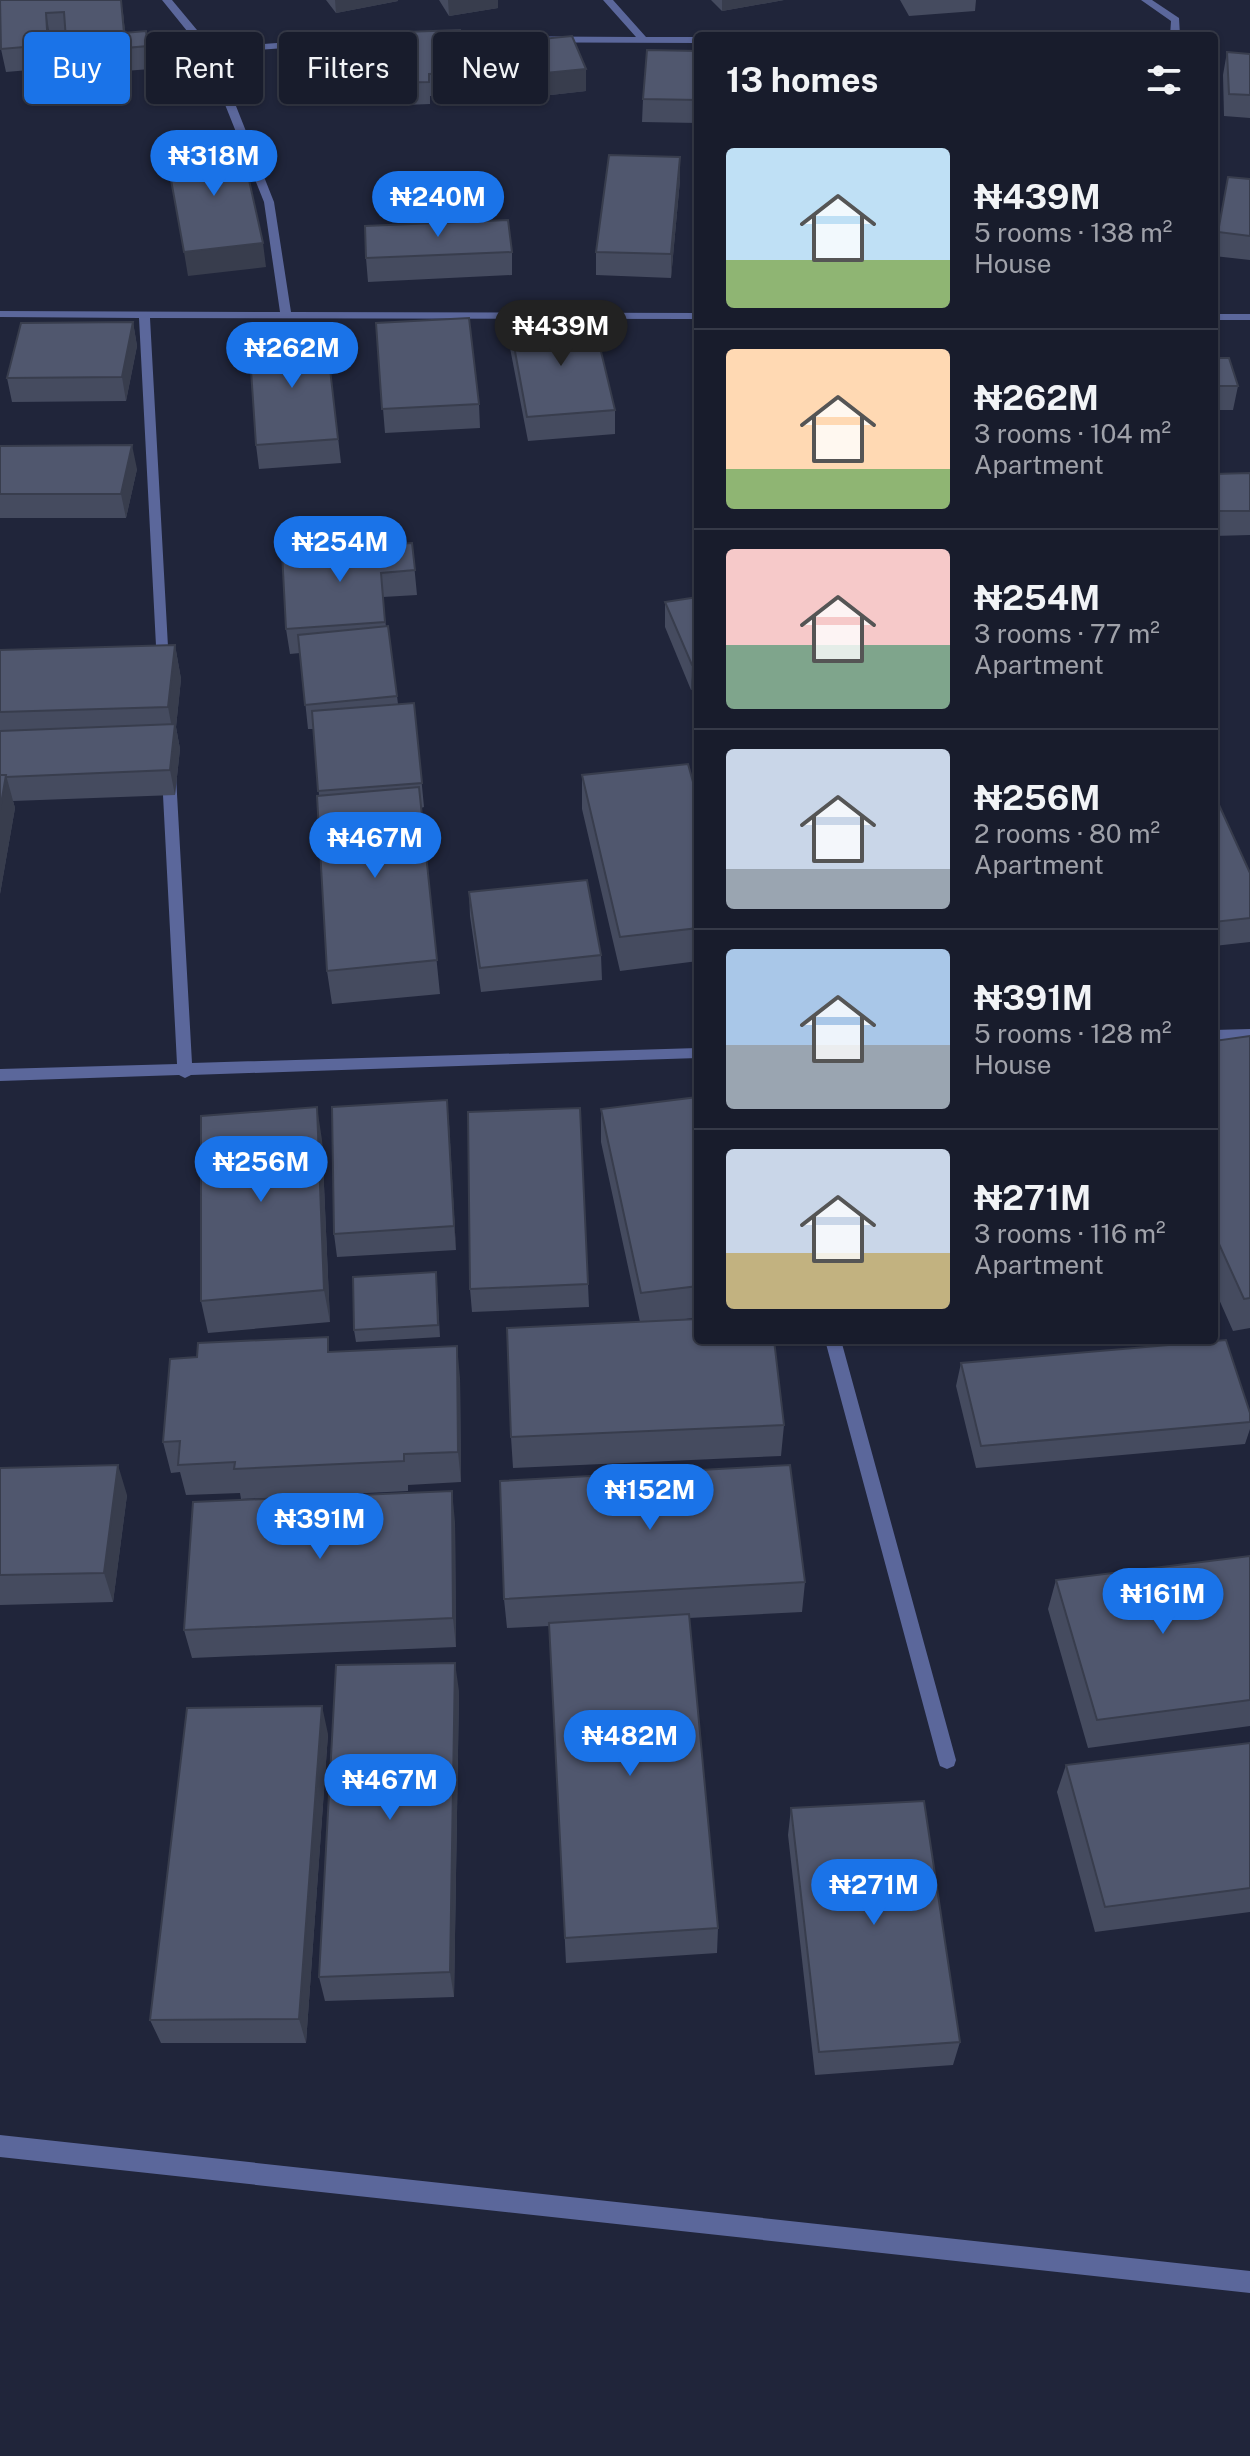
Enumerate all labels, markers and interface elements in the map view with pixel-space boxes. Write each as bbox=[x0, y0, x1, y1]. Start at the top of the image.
chip: Buy bbox=[24, 32, 130, 104]
chip: Rent bbox=[146, 32, 263, 104]
chip: Filters bbox=[279, 32, 417, 104]
chip: New bbox=[433, 32, 548, 104]
icon: filters bbox=[1142, 58, 1186, 102]
text: 13 homes bbox=[726, 60, 878, 100]
pin: ₦318M bbox=[158, 130, 270, 198]
text: ₦318M bbox=[168, 140, 260, 171]
pin: ₦240M bbox=[382, 171, 494, 239]
text: ₦439M bbox=[974, 177, 1101, 217]
icon: home bbox=[790, 180, 886, 276]
text: ₦240M bbox=[390, 181, 486, 212]
text: 5 rooms · 138 m² bbox=[974, 217, 1172, 248]
text: House bbox=[974, 248, 1051, 279]
pin: ₦439M bbox=[505, 300, 617, 368]
text: ₦439M bbox=[513, 310, 609, 341]
pin: ₦262M bbox=[236, 322, 348, 390]
text: ₦262M bbox=[244, 332, 340, 363]
text: ₦262M bbox=[974, 378, 1099, 418]
icon: home bbox=[790, 381, 886, 477]
text: 3 rooms · 104 m² bbox=[974, 418, 1171, 449]
text: Apartment bbox=[974, 449, 1104, 480]
pin: ₦254M bbox=[284, 516, 396, 584]
text: ₦254M bbox=[292, 526, 388, 557]
text: ₦254M bbox=[974, 578, 1100, 618]
icon: home bbox=[790, 581, 886, 677]
text: 3 rooms · 77 m² bbox=[974, 618, 1160, 649]
text: Apartment bbox=[974, 649, 1104, 680]
text: ₦256M bbox=[974, 778, 1100, 818]
icon: home bbox=[790, 781, 886, 877]
pin: ₦467M bbox=[319, 812, 431, 880]
text: 2 rooms · 80 m² bbox=[974, 818, 1160, 849]
text: ₦467M bbox=[327, 822, 423, 853]
text: Apartment bbox=[974, 849, 1104, 880]
text: ₦391M bbox=[974, 978, 1093, 1018]
icon: home bbox=[790, 981, 886, 1077]
text: 5 rooms · 128 m² bbox=[974, 1018, 1171, 1049]
text: House bbox=[974, 1049, 1051, 1080]
pin: ₦256M bbox=[205, 1136, 317, 1204]
text: ₦256M bbox=[213, 1146, 309, 1177]
text: ₦271M bbox=[974, 1178, 1091, 1218]
icon: home bbox=[790, 1181, 886, 1277]
text: 3 rooms · 116 m² bbox=[974, 1218, 1166, 1249]
text: Apartment bbox=[974, 1249, 1104, 1280]
pin: ₦152M bbox=[594, 1464, 706, 1532]
text: ₦152M bbox=[605, 1474, 695, 1505]
pin: ₦391M bbox=[264, 1493, 376, 1561]
text: ₦391M bbox=[275, 1503, 365, 1534]
pin: ₦161M bbox=[1107, 1568, 1219, 1636]
text: ₦161M bbox=[1121, 1578, 1205, 1609]
pin: ₦482M bbox=[574, 1710, 686, 1778]
text: ₦482M bbox=[582, 1720, 678, 1751]
pin: ₦467M bbox=[334, 1754, 446, 1822]
text: ₦467M bbox=[342, 1764, 438, 1795]
pin: ₦271M bbox=[818, 1859, 930, 1927]
text: ₦271M bbox=[829, 1869, 919, 1900]

